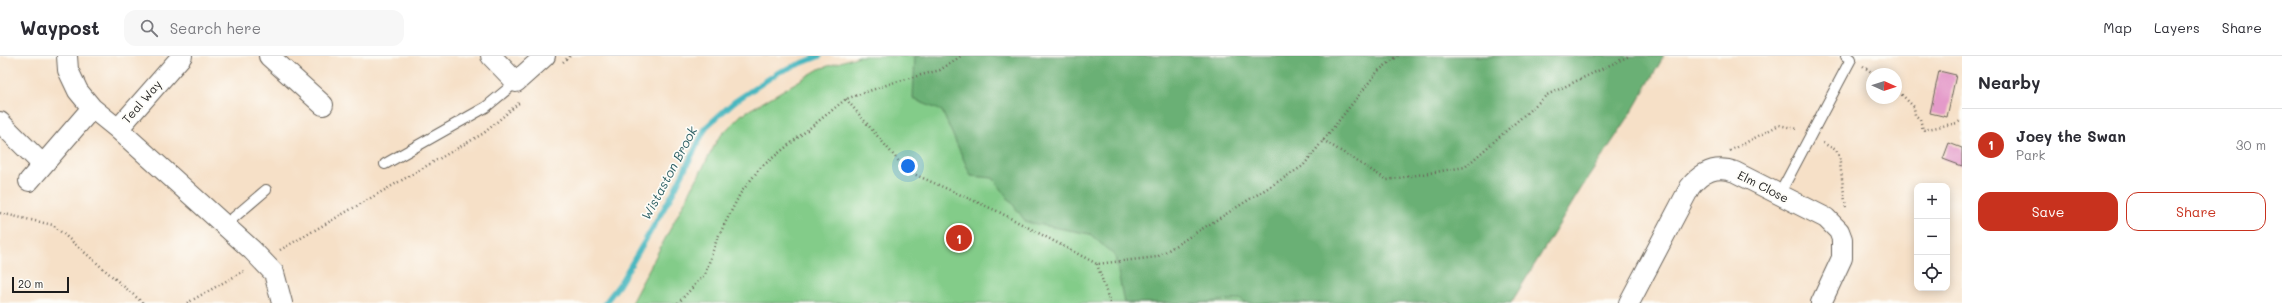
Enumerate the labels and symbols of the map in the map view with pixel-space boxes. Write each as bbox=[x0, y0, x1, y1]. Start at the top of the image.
north arrow bbox=[1866, 68, 1902, 104]
street label: Teal Way bbox=[118, 76, 165, 126]
water label: Wistaston Brook bbox=[637, 122, 701, 222]
your location bbox=[898, 156, 918, 176]
street label: Elm Close bbox=[1735, 166, 1792, 206]
pin: 1 bbox=[946, 223, 972, 253]
scale bar bbox=[12, 275, 69, 294]

